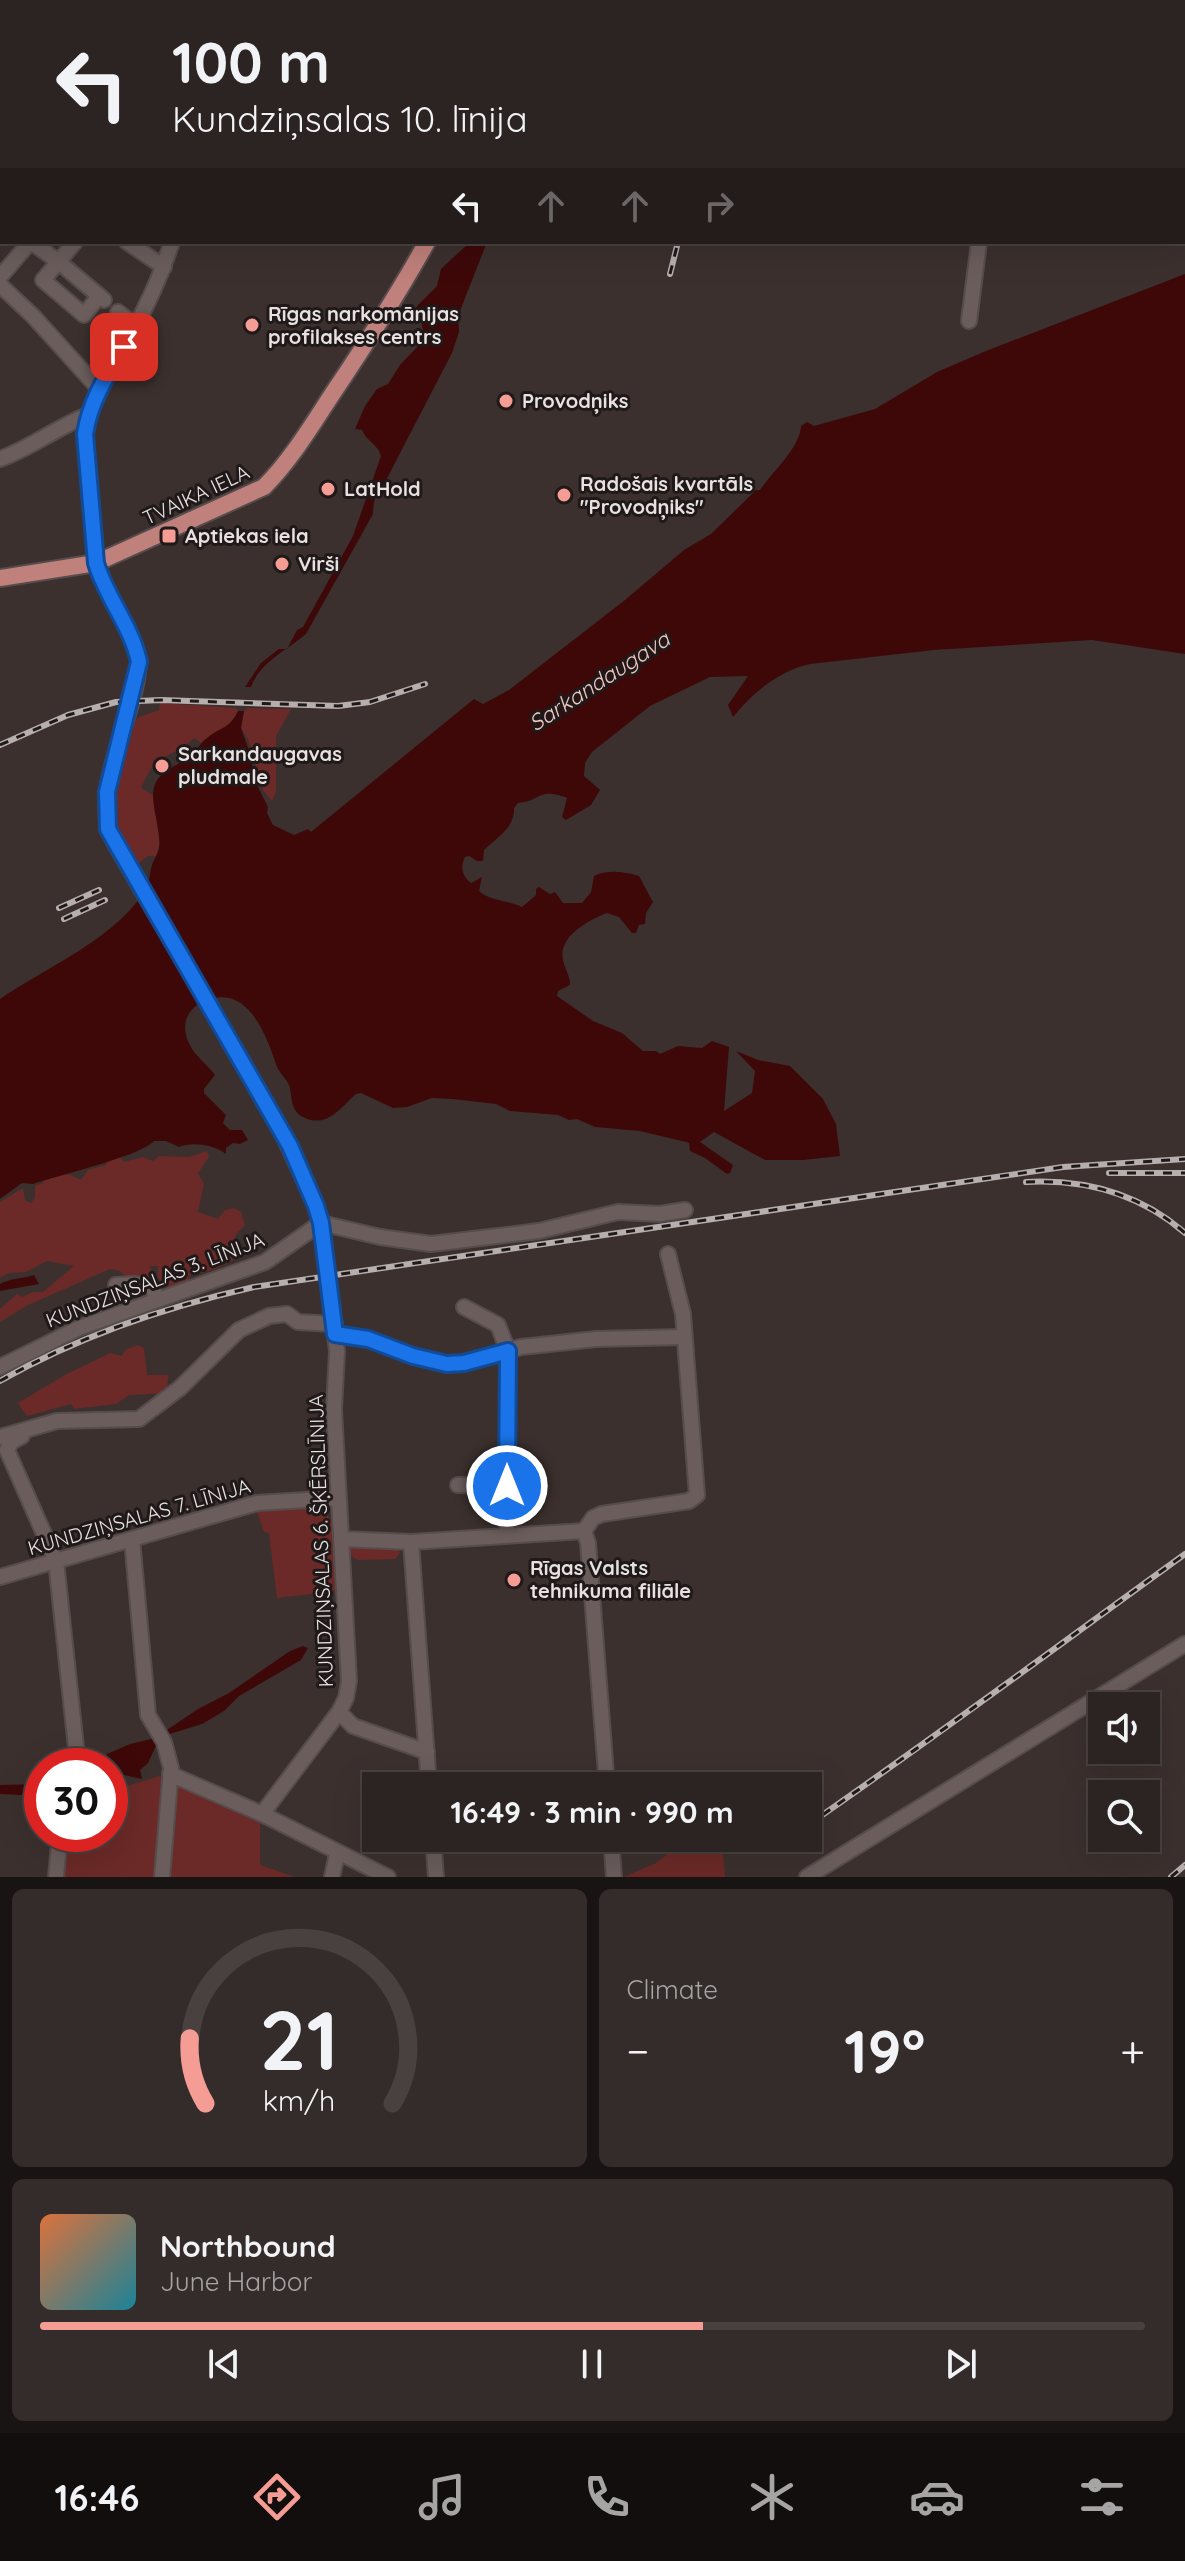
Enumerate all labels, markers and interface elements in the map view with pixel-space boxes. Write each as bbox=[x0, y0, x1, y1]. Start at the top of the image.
text: 100 m bbox=[172, 27, 330, 97]
icon: left bbox=[40, 32, 144, 136]
text: Kundziņsalas 10. līnija bbox=[172, 96, 528, 141]
icon: left bbox=[445, 184, 489, 228]
icon: ahead bbox=[529, 184, 573, 228]
icon: ahead bbox=[613, 184, 657, 228]
icon: right bbox=[697, 184, 741, 228]
place label: Rīgas narkomānijas profilakses centrs bbox=[268, 301, 459, 349]
pin bbox=[90, 313, 158, 381]
marker: Rīgas narkomānijas profilakses centrs bbox=[243, 316, 261, 334]
icon: arrive bbox=[102, 325, 146, 369]
place label: Provodņiks bbox=[522, 388, 628, 414]
marker: Provodņiks bbox=[497, 392, 515, 410]
street label: TVAIKA IELA bbox=[139, 459, 253, 530]
place label: Radošais kvartāls "Provodņiks" bbox=[580, 471, 753, 520]
place label: LatHold bbox=[344, 476, 421, 501]
marker: LatHold bbox=[319, 480, 337, 498]
marker: Radošais kvartāls "Provodņiks" bbox=[555, 486, 573, 504]
place label: Aptiekas iela bbox=[185, 523, 309, 548]
marker: Aptiekas iela bbox=[160, 527, 178, 545]
place label: Virši bbox=[298, 551, 339, 576]
marker: Virši bbox=[273, 555, 291, 573]
water label: Sarkandaugava bbox=[523, 624, 676, 737]
place label: Sarkandaugavas pludmale bbox=[178, 741, 342, 789]
marker: Sarkandaugavas pludmale bbox=[153, 757, 171, 775]
street label: KUNDZIŅSALAS 3. LĪNIJA bbox=[42, 1226, 268, 1333]
street label: KUNDZIŅSALAS 6. ŠĶĒRSLĪNIJA bbox=[303, 1394, 338, 1688]
position arrow bbox=[465, 1444, 549, 1528]
street label: KUNDZIŅSALAS 7. LĪNIJA bbox=[25, 1473, 253, 1560]
place label: Rīgas Valsts tehnikuma filiāle bbox=[530, 1555, 691, 1603]
marker: Rīgas Valsts tehnikuma filiāle bbox=[505, 1571, 523, 1589]
map controls bbox=[1088, 1692, 1160, 1852]
button: sound bbox=[1088, 1692, 1160, 1764]
speed limit sign: 30 bbox=[24, 1748, 128, 1852]
button: search bbox=[1088, 1780, 1160, 1852]
text: 16:49 · 3 min · 990 m bbox=[450, 1793, 734, 1831]
text: Climate bbox=[627, 1973, 718, 2006]
text: 21 bbox=[259, 1987, 339, 2091]
text: 19° bbox=[844, 2013, 925, 2088]
text: − bbox=[627, 2023, 649, 2078]
text: + bbox=[1120, 2023, 1145, 2078]
text: km/h bbox=[263, 2082, 336, 2118]
text: Northbound bbox=[160, 2227, 336, 2265]
text: June Harbor bbox=[160, 2265, 312, 2298]
icon: previous bbox=[202, 2342, 246, 2386]
icon: pause bbox=[570, 2342, 614, 2386]
icon: next bbox=[939, 2342, 983, 2386]
icon: directions bbox=[249, 2469, 305, 2525]
icon: music bbox=[414, 2469, 470, 2525]
icon: phone bbox=[579, 2469, 635, 2525]
icon: climate bbox=[744, 2469, 800, 2525]
icon: car bbox=[909, 2469, 965, 2525]
icon: filters bbox=[1074, 2469, 1130, 2525]
text: 16:46 bbox=[55, 2475, 139, 2520]

